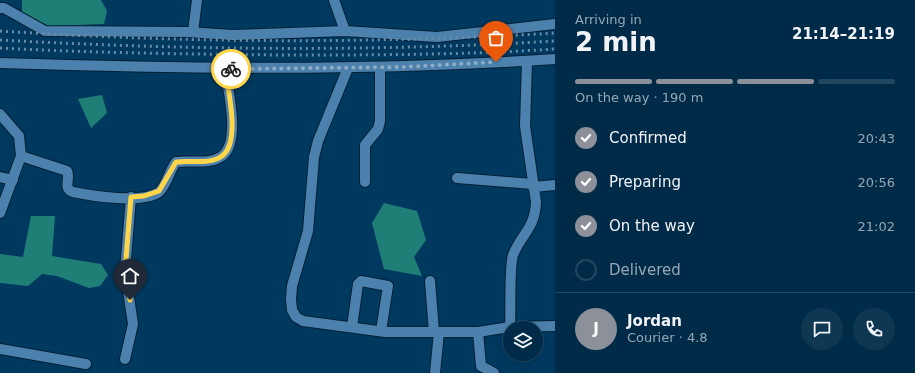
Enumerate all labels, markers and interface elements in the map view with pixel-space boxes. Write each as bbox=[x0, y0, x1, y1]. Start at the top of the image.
text: Arriving in bbox=[575, 12, 642, 27]
pin bbox=[479, 21, 513, 62]
text: 21:14–21:19 bbox=[792, 25, 895, 43]
icon: bag bbox=[485, 27, 507, 49]
text: 2 min bbox=[575, 27, 657, 57]
courier bbox=[211, 49, 251, 89]
icon: bike bbox=[220, 58, 242, 80]
text: On the way · 190 m bbox=[575, 90, 703, 105]
icon: check bbox=[575, 127, 597, 149]
text: Confirmed bbox=[609, 129, 687, 147]
text: 20:43 bbox=[858, 131, 895, 146]
icon: check bbox=[575, 171, 597, 193]
text: Preparing bbox=[609, 173, 681, 191]
text: 20:56 bbox=[858, 175, 895, 190]
icon: check bbox=[575, 215, 597, 237]
text: On the way bbox=[609, 217, 695, 235]
text: 21:02 bbox=[858, 219, 895, 234]
pin bbox=[113, 259, 147, 300]
text: Delivered bbox=[609, 261, 681, 279]
icon: home bbox=[119, 265, 141, 287]
button: chat bbox=[801, 308, 843, 350]
button: phone bbox=[853, 308, 895, 350]
text: Jordan bbox=[627, 312, 682, 330]
text: J bbox=[593, 320, 599, 338]
map controls bbox=[503, 321, 543, 361]
button: layers bbox=[503, 321, 543, 361]
text: Courier · 4.8 bbox=[627, 330, 708, 345]

